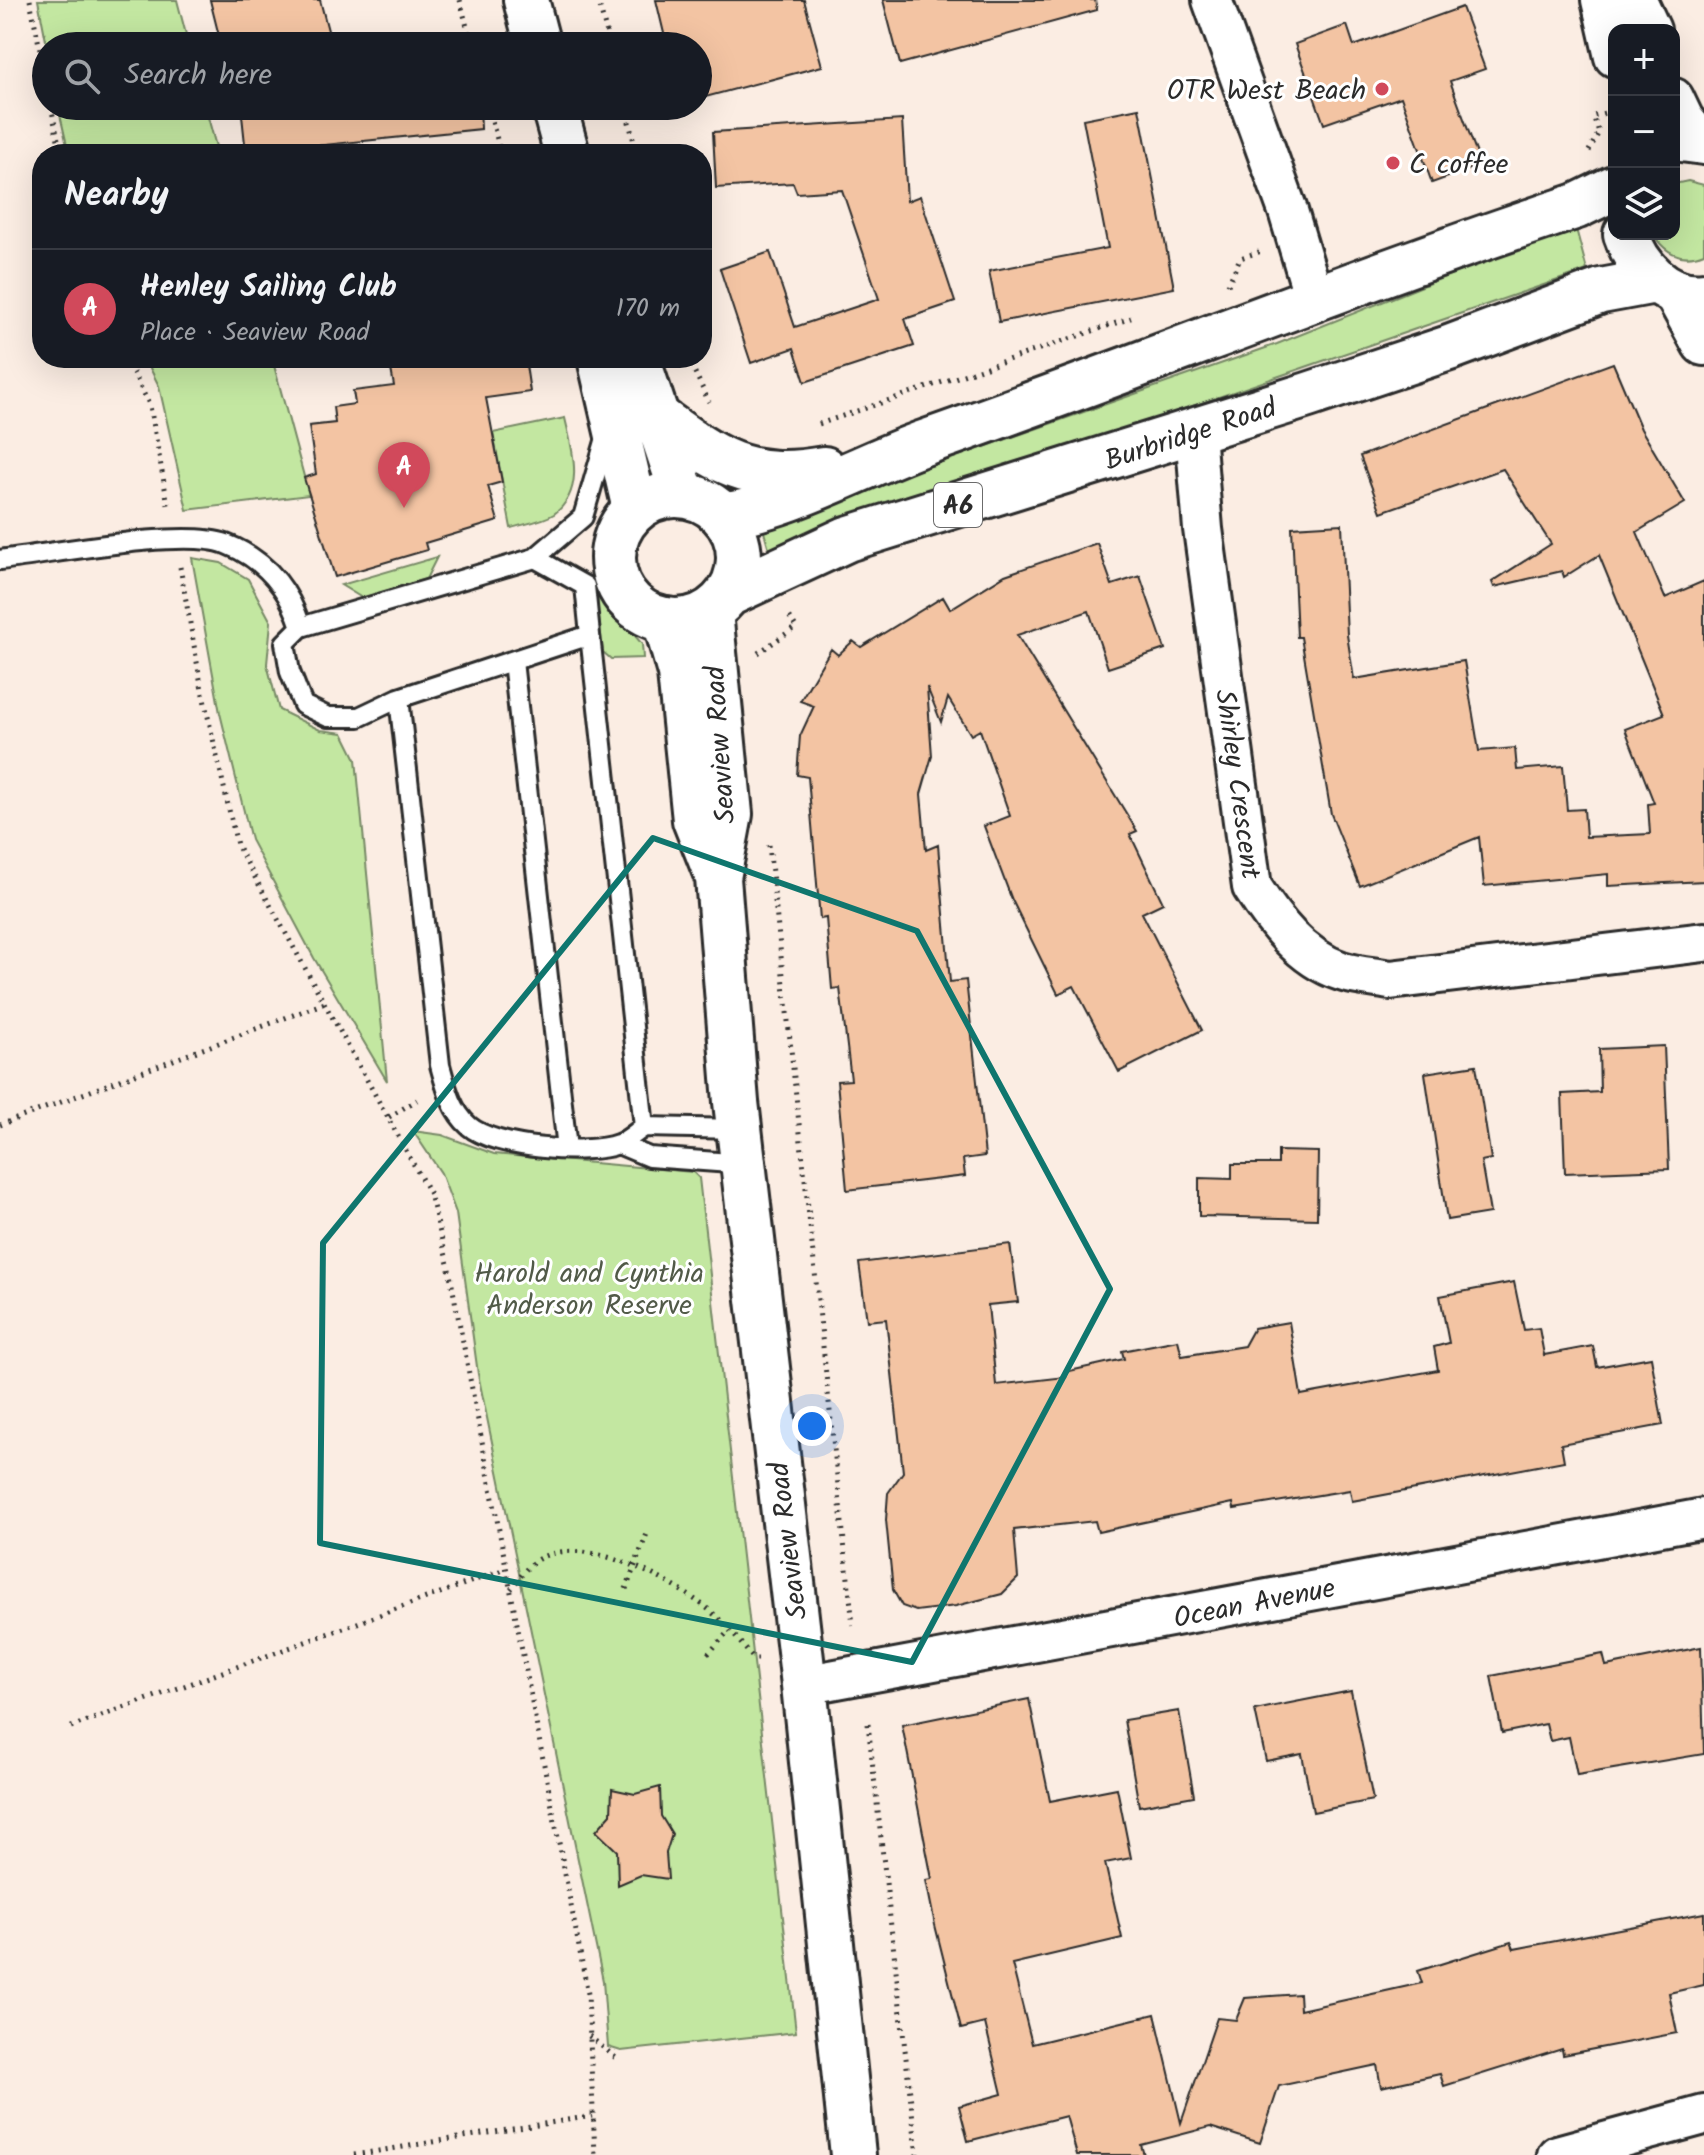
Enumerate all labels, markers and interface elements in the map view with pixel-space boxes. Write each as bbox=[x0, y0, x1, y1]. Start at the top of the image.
map controls bbox=[1608, 24, 1680, 240]
button: + bbox=[1608, 24, 1680, 96]
search box bbox=[32, 32, 712, 120]
text: Search here bbox=[124, 52, 272, 100]
icon: search bbox=[60, 54, 104, 98]
place label: OTR West Beach bbox=[1167, 69, 1366, 114]
marker: OTR West Beach bbox=[1373, 80, 1391, 98]
button: − bbox=[1608, 96, 1680, 168]
place label: C coffee bbox=[1409, 143, 1509, 188]
marker: C coffee bbox=[1384, 154, 1402, 172]
button: layers bbox=[1608, 168, 1680, 240]
text: Nearby bbox=[64, 169, 169, 223]
text: Henley Sailing Club bbox=[140, 264, 397, 312]
text: A bbox=[82, 288, 98, 330]
text: 170 m bbox=[616, 288, 680, 330]
text: Place · Seaview Road bbox=[140, 312, 370, 354]
street label: Burbridge Road bbox=[1099, 386, 1284, 484]
pin: A bbox=[378, 442, 430, 508]
road number: A6 bbox=[934, 483, 982, 527]
street label: Seaview Road bbox=[693, 663, 749, 825]
street label: Shirley Crescent bbox=[1201, 687, 1272, 883]
park label: Harold and Cynthia Anderson Reserve bbox=[474, 1252, 704, 1329]
your location bbox=[792, 1406, 832, 1446]
street label: Seaview Road bbox=[757, 1459, 821, 1622]
street label: Ocean Avenue bbox=[1170, 1567, 1340, 1642]

